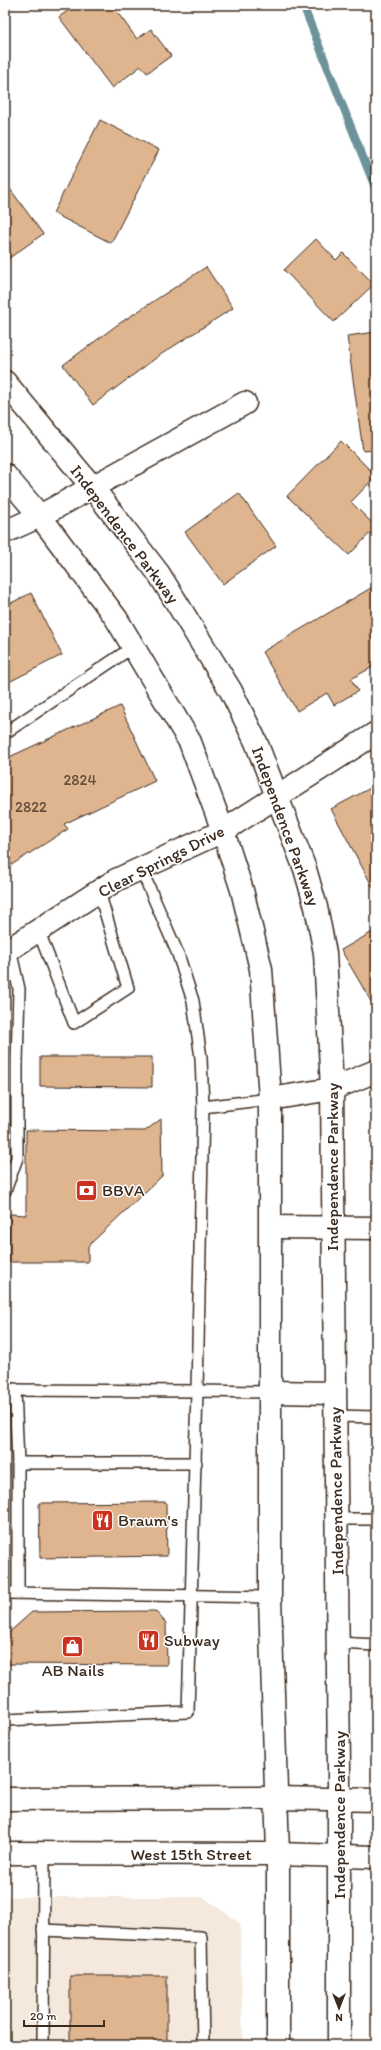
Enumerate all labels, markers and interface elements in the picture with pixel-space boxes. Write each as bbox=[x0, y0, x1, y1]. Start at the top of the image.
street label: Independence Parkway bbox=[66, 461, 184, 607]
street label: Independence Parkway bbox=[248, 743, 324, 909]
house number: 2824 bbox=[63, 771, 97, 789]
house number: 2822 bbox=[15, 798, 47, 816]
street label: Clear Springs Drive bbox=[94, 820, 228, 902]
street label: Independence Parkway bbox=[322, 1083, 342, 1251]
bank icon: BBVA bbox=[73, 1177, 99, 1203]
place label: BBVA bbox=[102, 1180, 145, 1200]
street label: Independence Parkway bbox=[325, 1407, 347, 1575]
restaurant icon: Braum's bbox=[90, 1507, 116, 1533]
place label: Braum's bbox=[118, 1510, 178, 1530]
restaurant icon: Subway bbox=[136, 1627, 162, 1653]
place label: Subway bbox=[164, 1630, 220, 1650]
shop icon: AB Nails bbox=[60, 1633, 86, 1659]
place label: AB Nails bbox=[42, 1660, 104, 1680]
street label: Independence Parkway bbox=[329, 1731, 349, 1899]
street label: West 15th Street bbox=[130, 1844, 252, 1864]
north arrow bbox=[319, 1988, 359, 2028]
scale bar bbox=[24, 2002, 104, 2028]
text: 20 m bbox=[30, 2009, 57, 2023]
text: N bbox=[335, 2011, 343, 2024]

